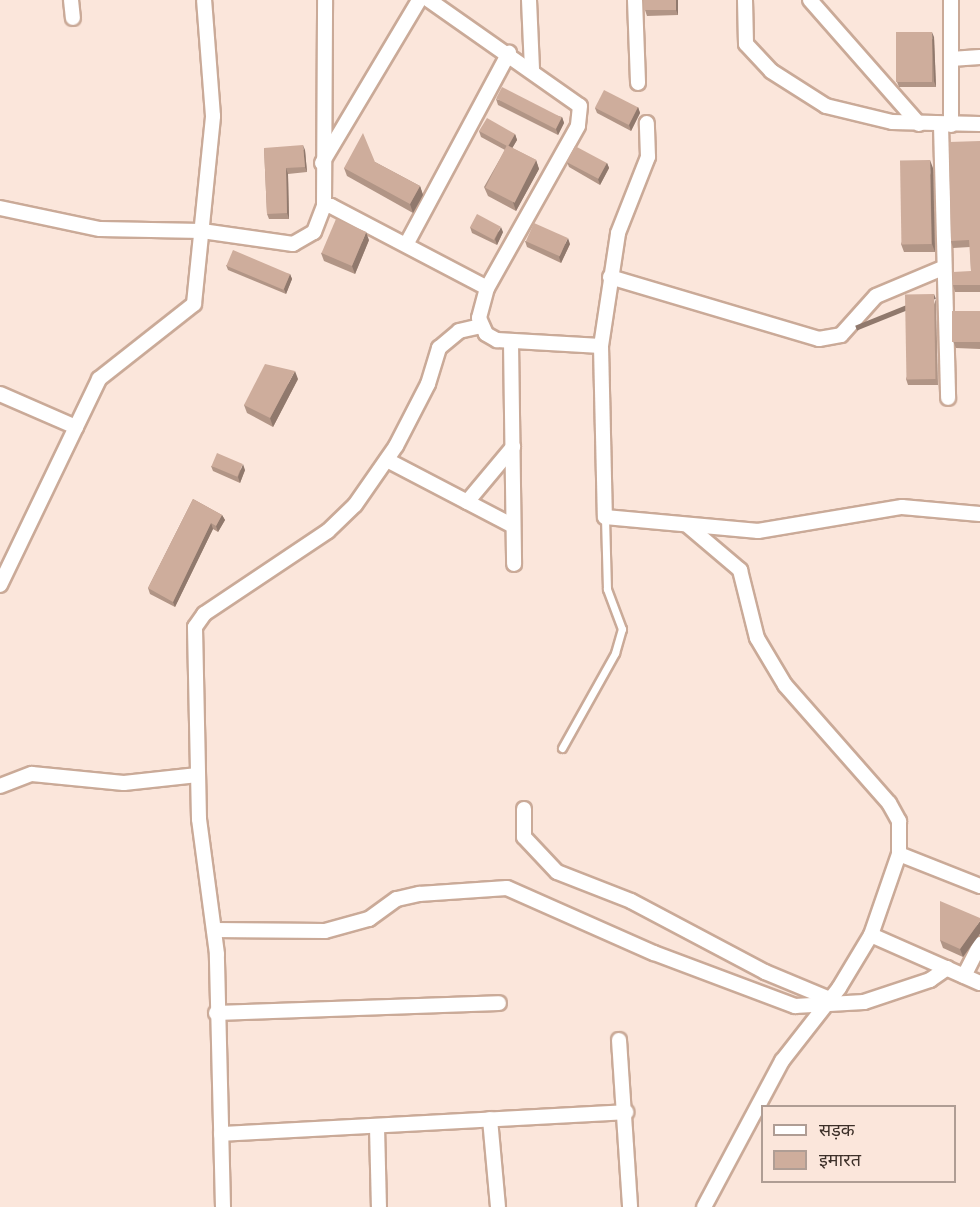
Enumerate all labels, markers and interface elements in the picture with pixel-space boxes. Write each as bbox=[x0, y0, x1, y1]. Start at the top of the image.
legend bbox=[761, 1105, 956, 1183]
text: सड़क bbox=[819, 1117, 855, 1141]
text: इमारत bbox=[819, 1147, 861, 1171]

